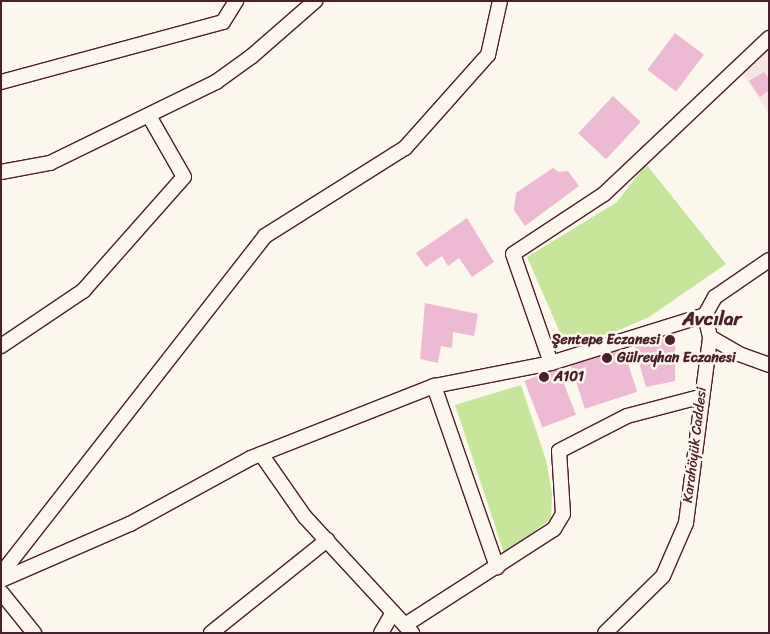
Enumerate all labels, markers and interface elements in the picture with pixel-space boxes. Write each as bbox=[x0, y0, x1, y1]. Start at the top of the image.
district label: Avcılar bbox=[683, 308, 741, 330]
place label: Şentepe Eczanesi bbox=[552, 332, 660, 348]
marker: Şentepe Eczanesi bbox=[664, 334, 676, 346]
place label: Gülreyhan Eczanesi bbox=[617, 350, 736, 366]
marker: Gülreyhan Eczanesi bbox=[601, 352, 613, 364]
place label: A101 bbox=[554, 369, 584, 385]
marker: A101 bbox=[538, 371, 550, 383]
street label: Karahöyük Caddesi bbox=[680, 386, 710, 504]

